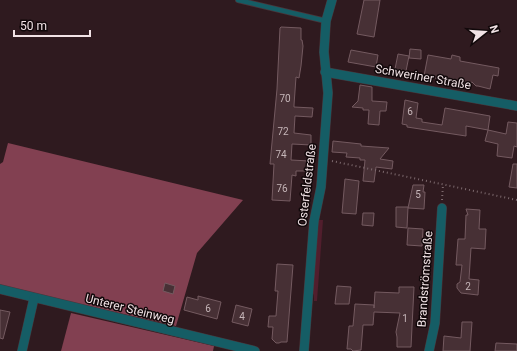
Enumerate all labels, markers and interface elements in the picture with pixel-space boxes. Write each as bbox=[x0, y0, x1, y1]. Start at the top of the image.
scale bar bbox=[14, 12, 90, 38]
north arrow bbox=[465, 12, 505, 52]
text: 50 m bbox=[20, 19, 47, 33]
text: N bbox=[487, 24, 502, 35]
street label: Schweriner Straße bbox=[374, 62, 472, 92]
house number: 70 bbox=[279, 93, 291, 104]
house number: 6 bbox=[407, 106, 413, 117]
house number: 72 bbox=[277, 126, 289, 137]
street label: Osterfeldstraße bbox=[295, 143, 319, 227]
house number: 74 bbox=[275, 149, 287, 160]
house number: 76 bbox=[276, 183, 288, 194]
house number: 5 bbox=[415, 189, 421, 200]
street label: Brandströmstraße bbox=[415, 230, 435, 328]
house number: 2 bbox=[465, 281, 471, 292]
street label: Unterer Steinweg bbox=[84, 291, 176, 327]
house number: 6 bbox=[205, 303, 211, 314]
house number: 4 bbox=[239, 311, 245, 322]
house number: 1 bbox=[402, 313, 408, 324]

